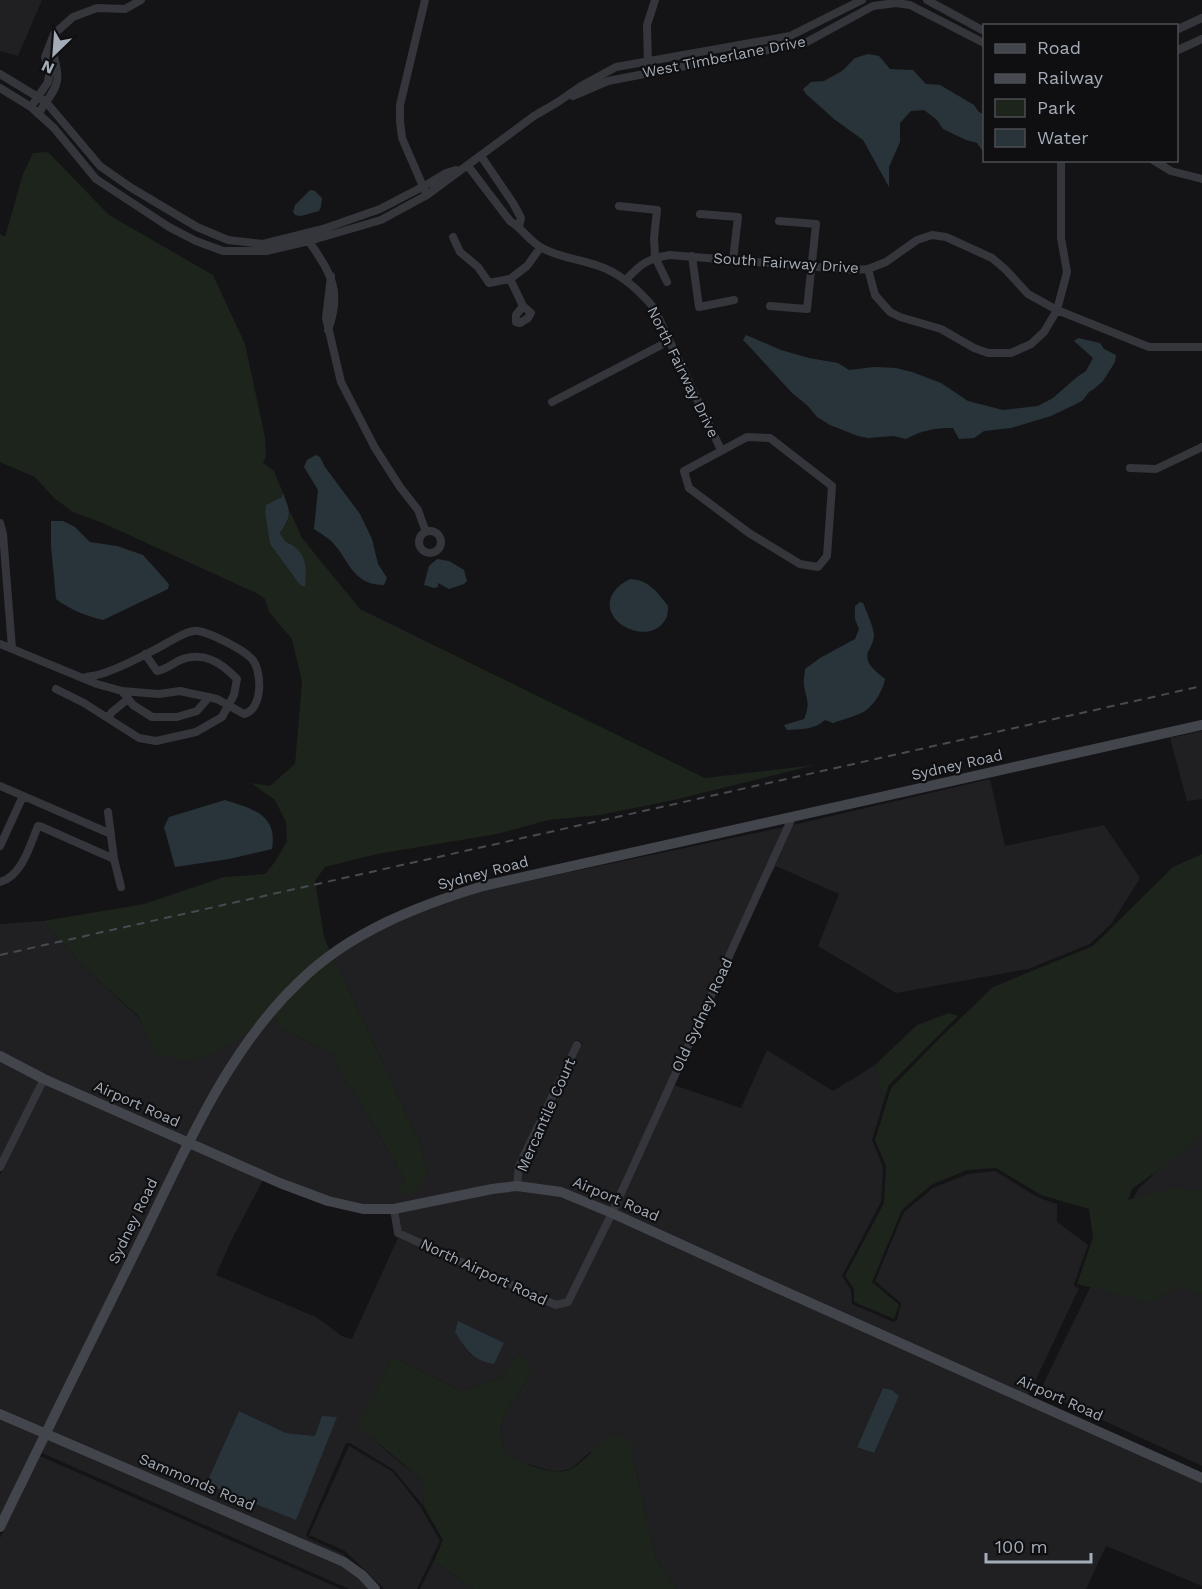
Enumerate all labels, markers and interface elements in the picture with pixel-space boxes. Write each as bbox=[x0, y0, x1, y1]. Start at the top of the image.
north arrow bbox=[24, 24, 84, 84]
legend bbox=[983, 24, 1178, 162]
street label: West Timberlane Drive bbox=[641, 32, 807, 82]
text: Road bbox=[1037, 37, 1081, 58]
text: N bbox=[38, 56, 57, 78]
text: Railway bbox=[1037, 67, 1104, 88]
text: Park bbox=[1037, 97, 1076, 118]
text: Water bbox=[1037, 127, 1089, 148]
street label: South Fairway Drive bbox=[713, 249, 859, 277]
street label: North Fairway Drive bbox=[643, 304, 723, 440]
street label: Sydney Road bbox=[910, 746, 1004, 784]
street label: Sydney Road bbox=[436, 852, 530, 894]
street label: Old Sydney Road bbox=[668, 955, 736, 1075]
street label: Mercantile Court bbox=[513, 1055, 579, 1175]
street label: Airport Road bbox=[91, 1077, 183, 1131]
street label: Airport Road bbox=[570, 1173, 662, 1225]
street label: Sydney Road bbox=[105, 1175, 161, 1267]
street label: North Airport Road bbox=[418, 1235, 550, 1309]
street label: Airport Road bbox=[1014, 1371, 1106, 1425]
street label: Sammonds Road bbox=[136, 1450, 258, 1514]
scale bar bbox=[986, 1526, 1091, 1564]
text: 100 m bbox=[995, 1536, 1048, 1557]

